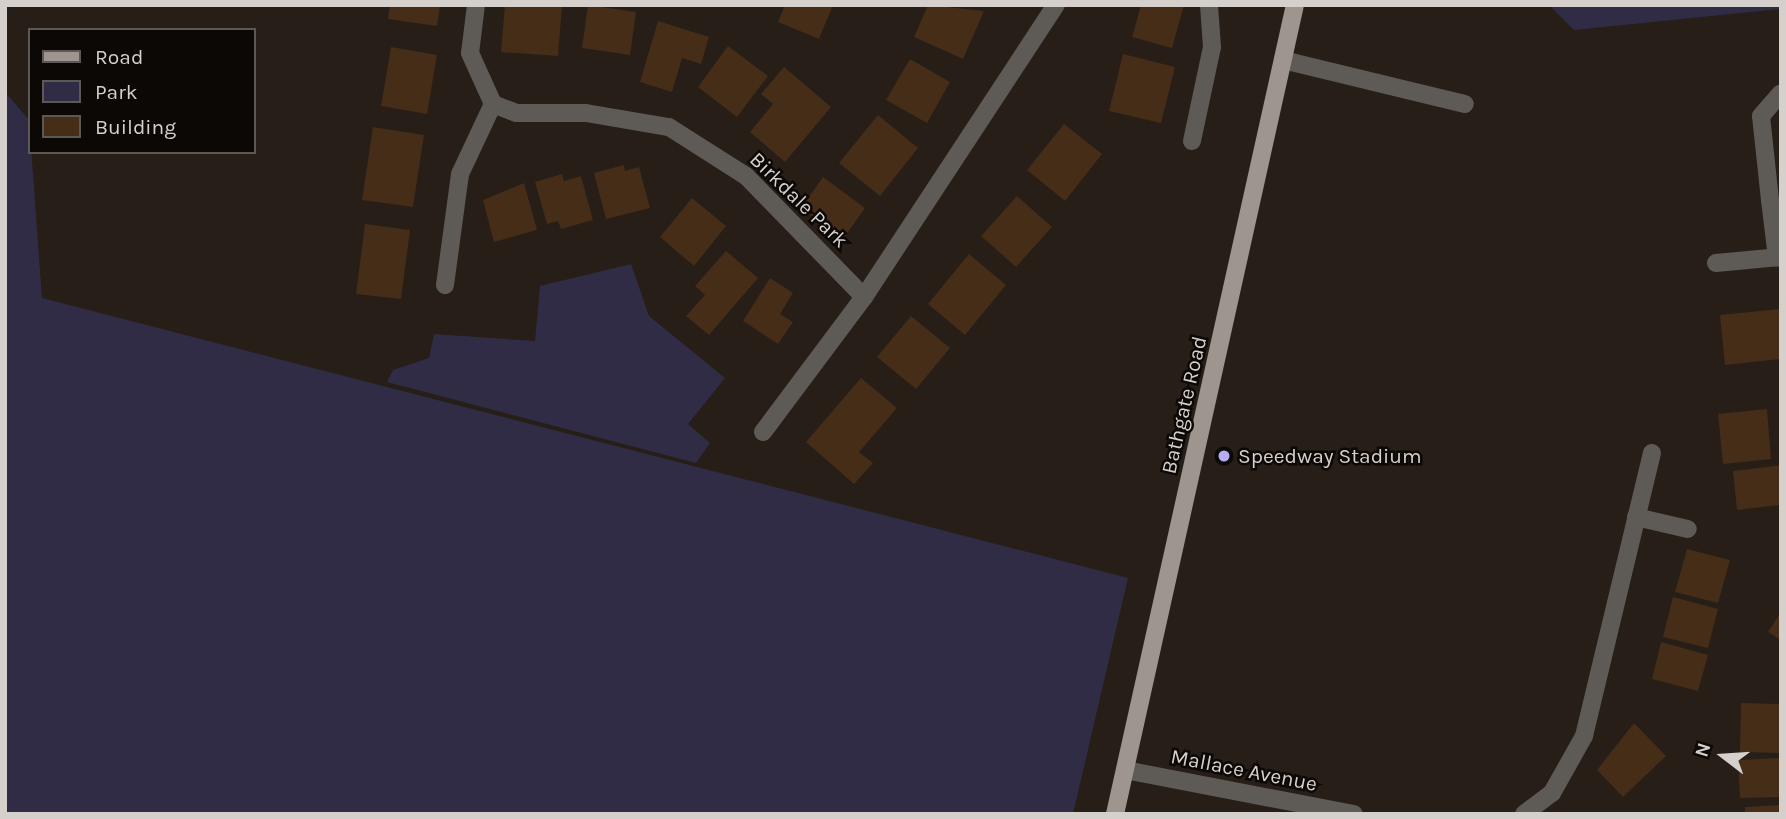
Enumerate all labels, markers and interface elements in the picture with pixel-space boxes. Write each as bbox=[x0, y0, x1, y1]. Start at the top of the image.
legend bbox=[28, 28, 256, 154]
text: Road bbox=[95, 45, 143, 69]
text: Park bbox=[95, 80, 138, 104]
text: Building bbox=[95, 115, 176, 139]
street label: Birkdale Park bbox=[745, 147, 853, 253]
street label: Bathgate Road bbox=[1156, 334, 1212, 476]
place label: Speedway Stadium bbox=[1238, 443, 1422, 469]
marker: Speedway Stadium bbox=[1216, 448, 1232, 464]
north arrow bbox=[1688, 721, 1758, 791]
text: N bbox=[1690, 740, 1715, 760]
street label: Mallace Avenue bbox=[1169, 743, 1319, 797]

